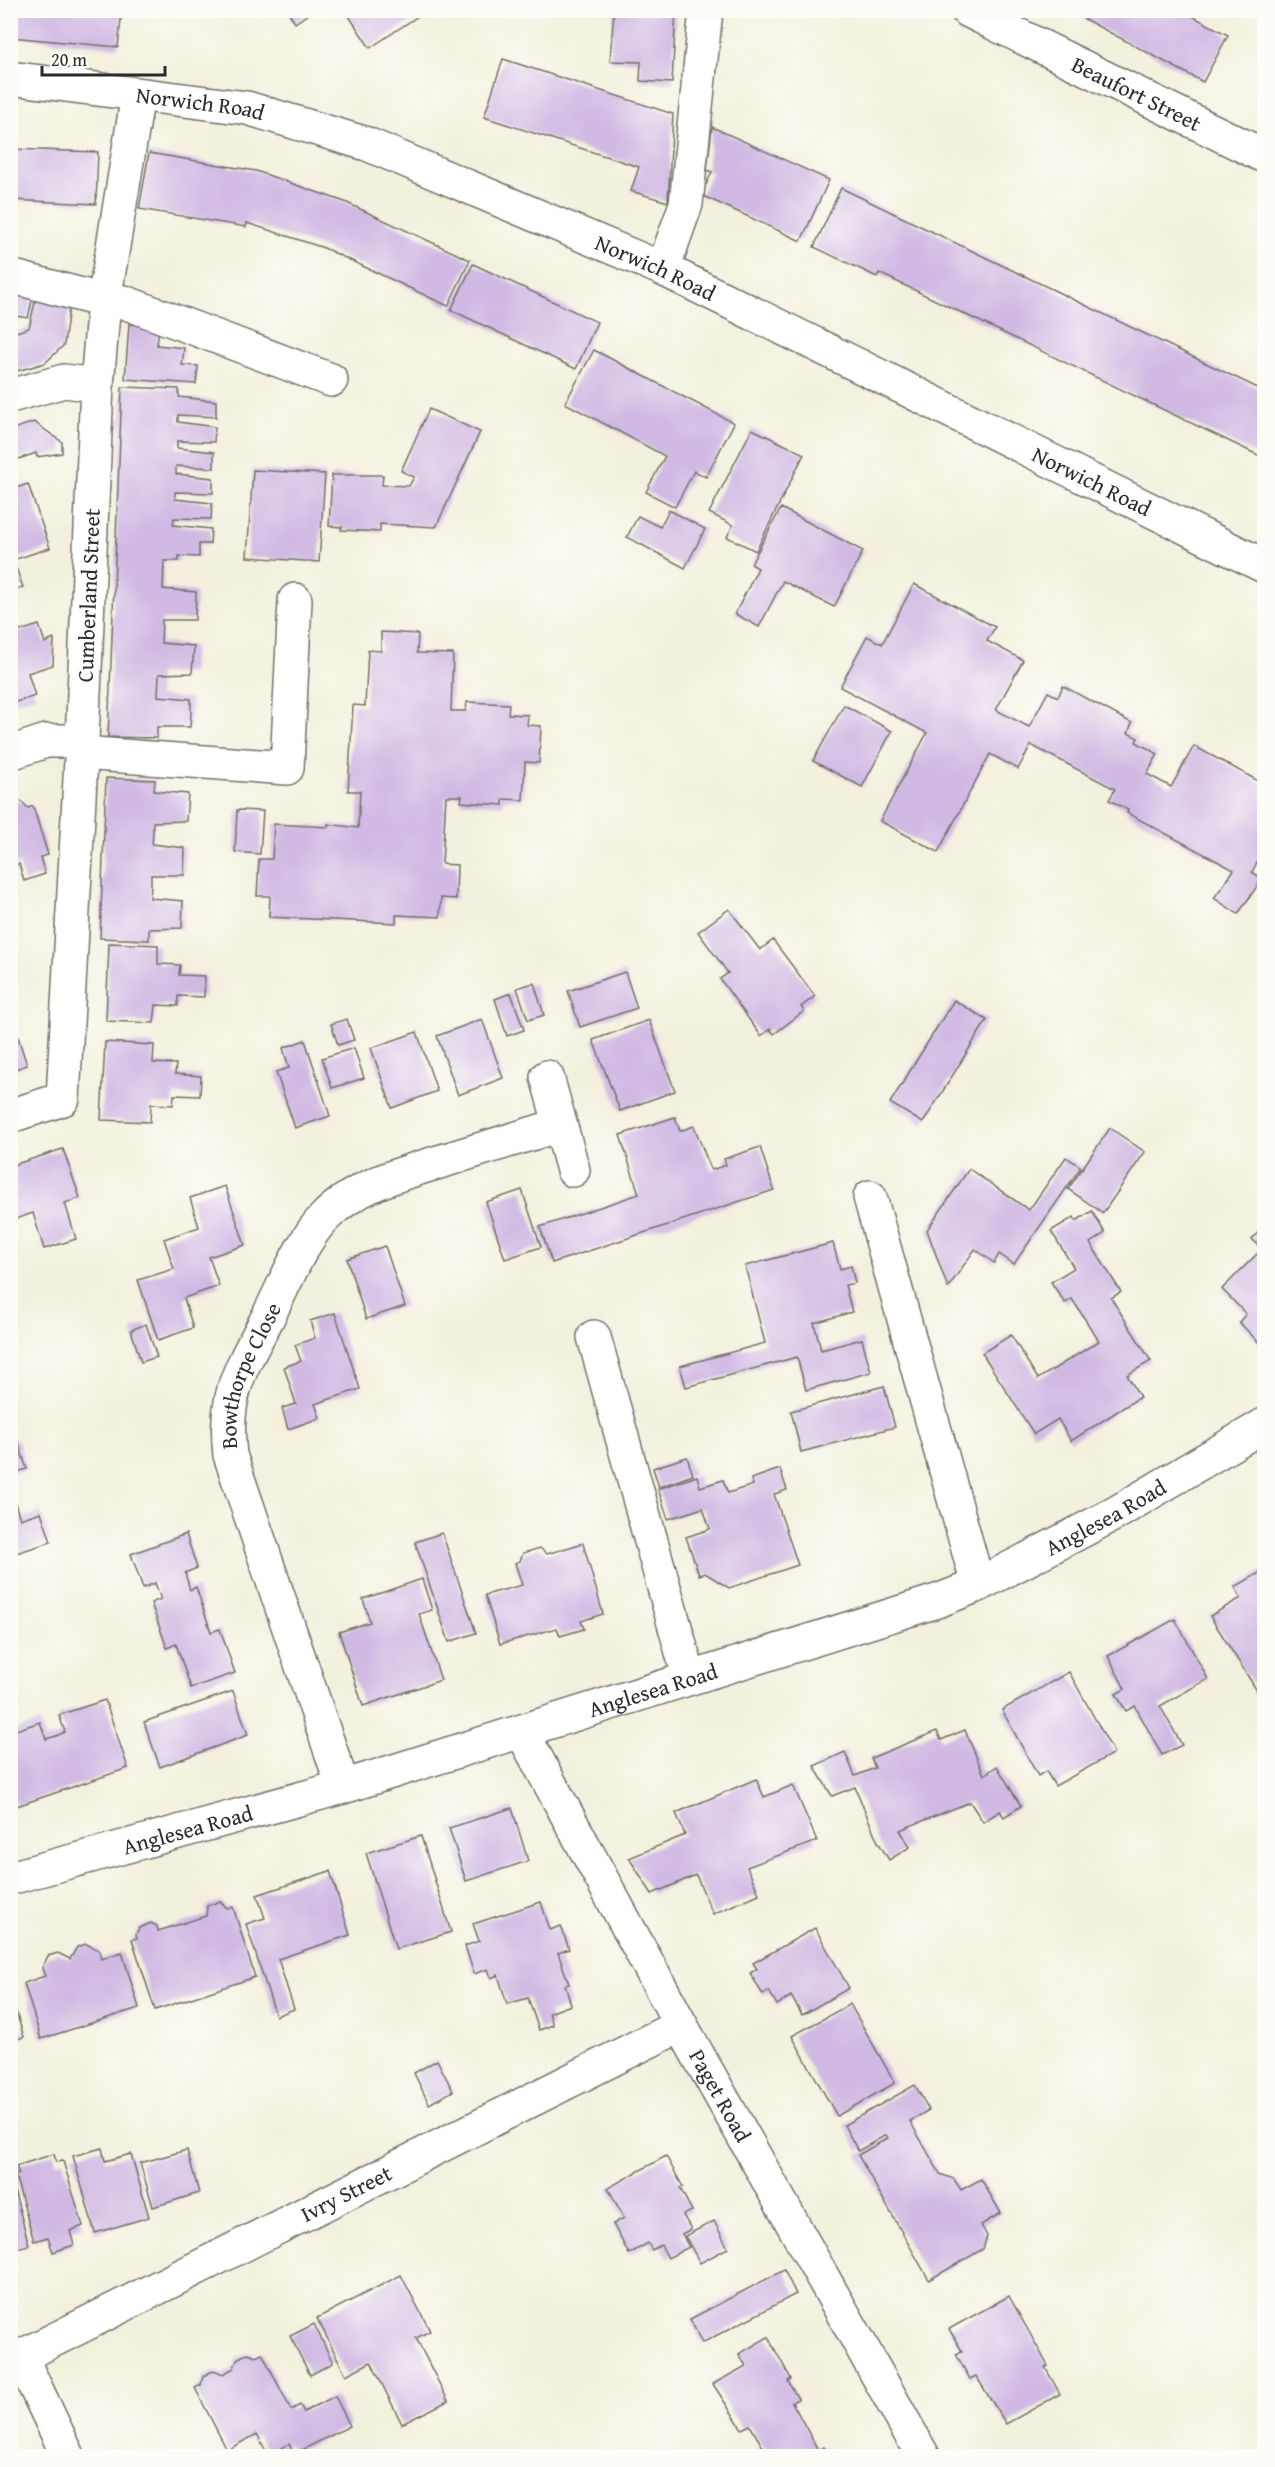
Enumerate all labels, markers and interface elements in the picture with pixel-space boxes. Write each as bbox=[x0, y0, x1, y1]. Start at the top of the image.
scale bar bbox=[42, 39, 165, 77]
text: 20 m bbox=[51, 46, 87, 73]
street label: Beaufort Street bbox=[1066, 48, 1207, 139]
street label: Norwich Road bbox=[134, 78, 269, 128]
street label: Norwich Road bbox=[590, 226, 722, 309]
street label: Norwich Road bbox=[1027, 438, 1157, 524]
street label: Cumberland Street bbox=[68, 508, 108, 683]
street label: Bowthorpe Close bbox=[212, 1297, 289, 1450]
street label: Anglesea Road bbox=[1039, 1471, 1172, 1563]
street label: Anglesea Road bbox=[584, 1655, 722, 1725]
street label: Anglesea Road bbox=[119, 1796, 256, 1863]
street label: Paget Road bbox=[682, 2043, 760, 2148]
street label: Ivry Street bbox=[295, 2157, 397, 2230]

